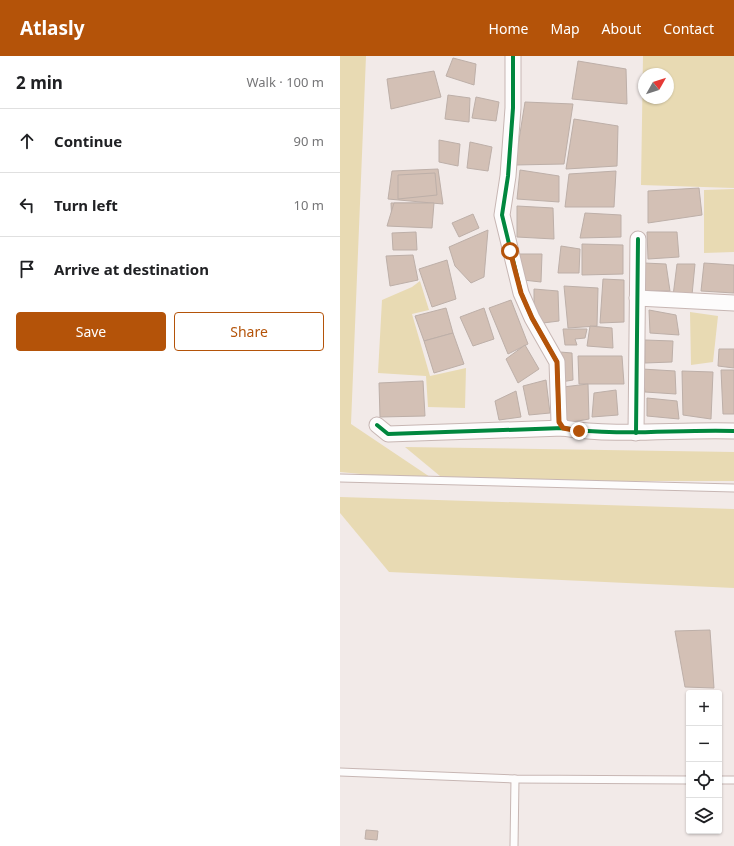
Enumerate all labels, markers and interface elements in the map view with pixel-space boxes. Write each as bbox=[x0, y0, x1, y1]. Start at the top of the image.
text: Atlasly bbox=[20, 15, 85, 41]
text: Home bbox=[489, 19, 528, 38]
text: Map bbox=[550, 19, 580, 38]
text: About bbox=[602, 19, 641, 38]
text: Contact bbox=[663, 19, 714, 38]
north arrow bbox=[638, 68, 674, 104]
text: 2 min bbox=[16, 71, 63, 94]
text: Walk · 100 m bbox=[246, 73, 324, 91]
icon: ahead bbox=[16, 130, 38, 152]
text: Continue bbox=[54, 131, 122, 151]
text: 90 m bbox=[294, 132, 324, 150]
icon: left bbox=[16, 194, 38, 216]
text: Turn left bbox=[54, 195, 118, 215]
text: 10 m bbox=[294, 196, 324, 214]
route start bbox=[501, 242, 519, 260]
icon: arrive bbox=[16, 258, 38, 280]
text: Arrive at destination bbox=[54, 259, 209, 279]
button: Save bbox=[16, 312, 166, 351]
button: Share bbox=[174, 312, 324, 351]
route end bbox=[570, 422, 588, 440]
map controls bbox=[686, 690, 722, 834]
button: + bbox=[686, 690, 722, 726]
button: − bbox=[686, 726, 722, 762]
button: locate bbox=[686, 762, 722, 798]
button: layers bbox=[686, 798, 722, 834]

